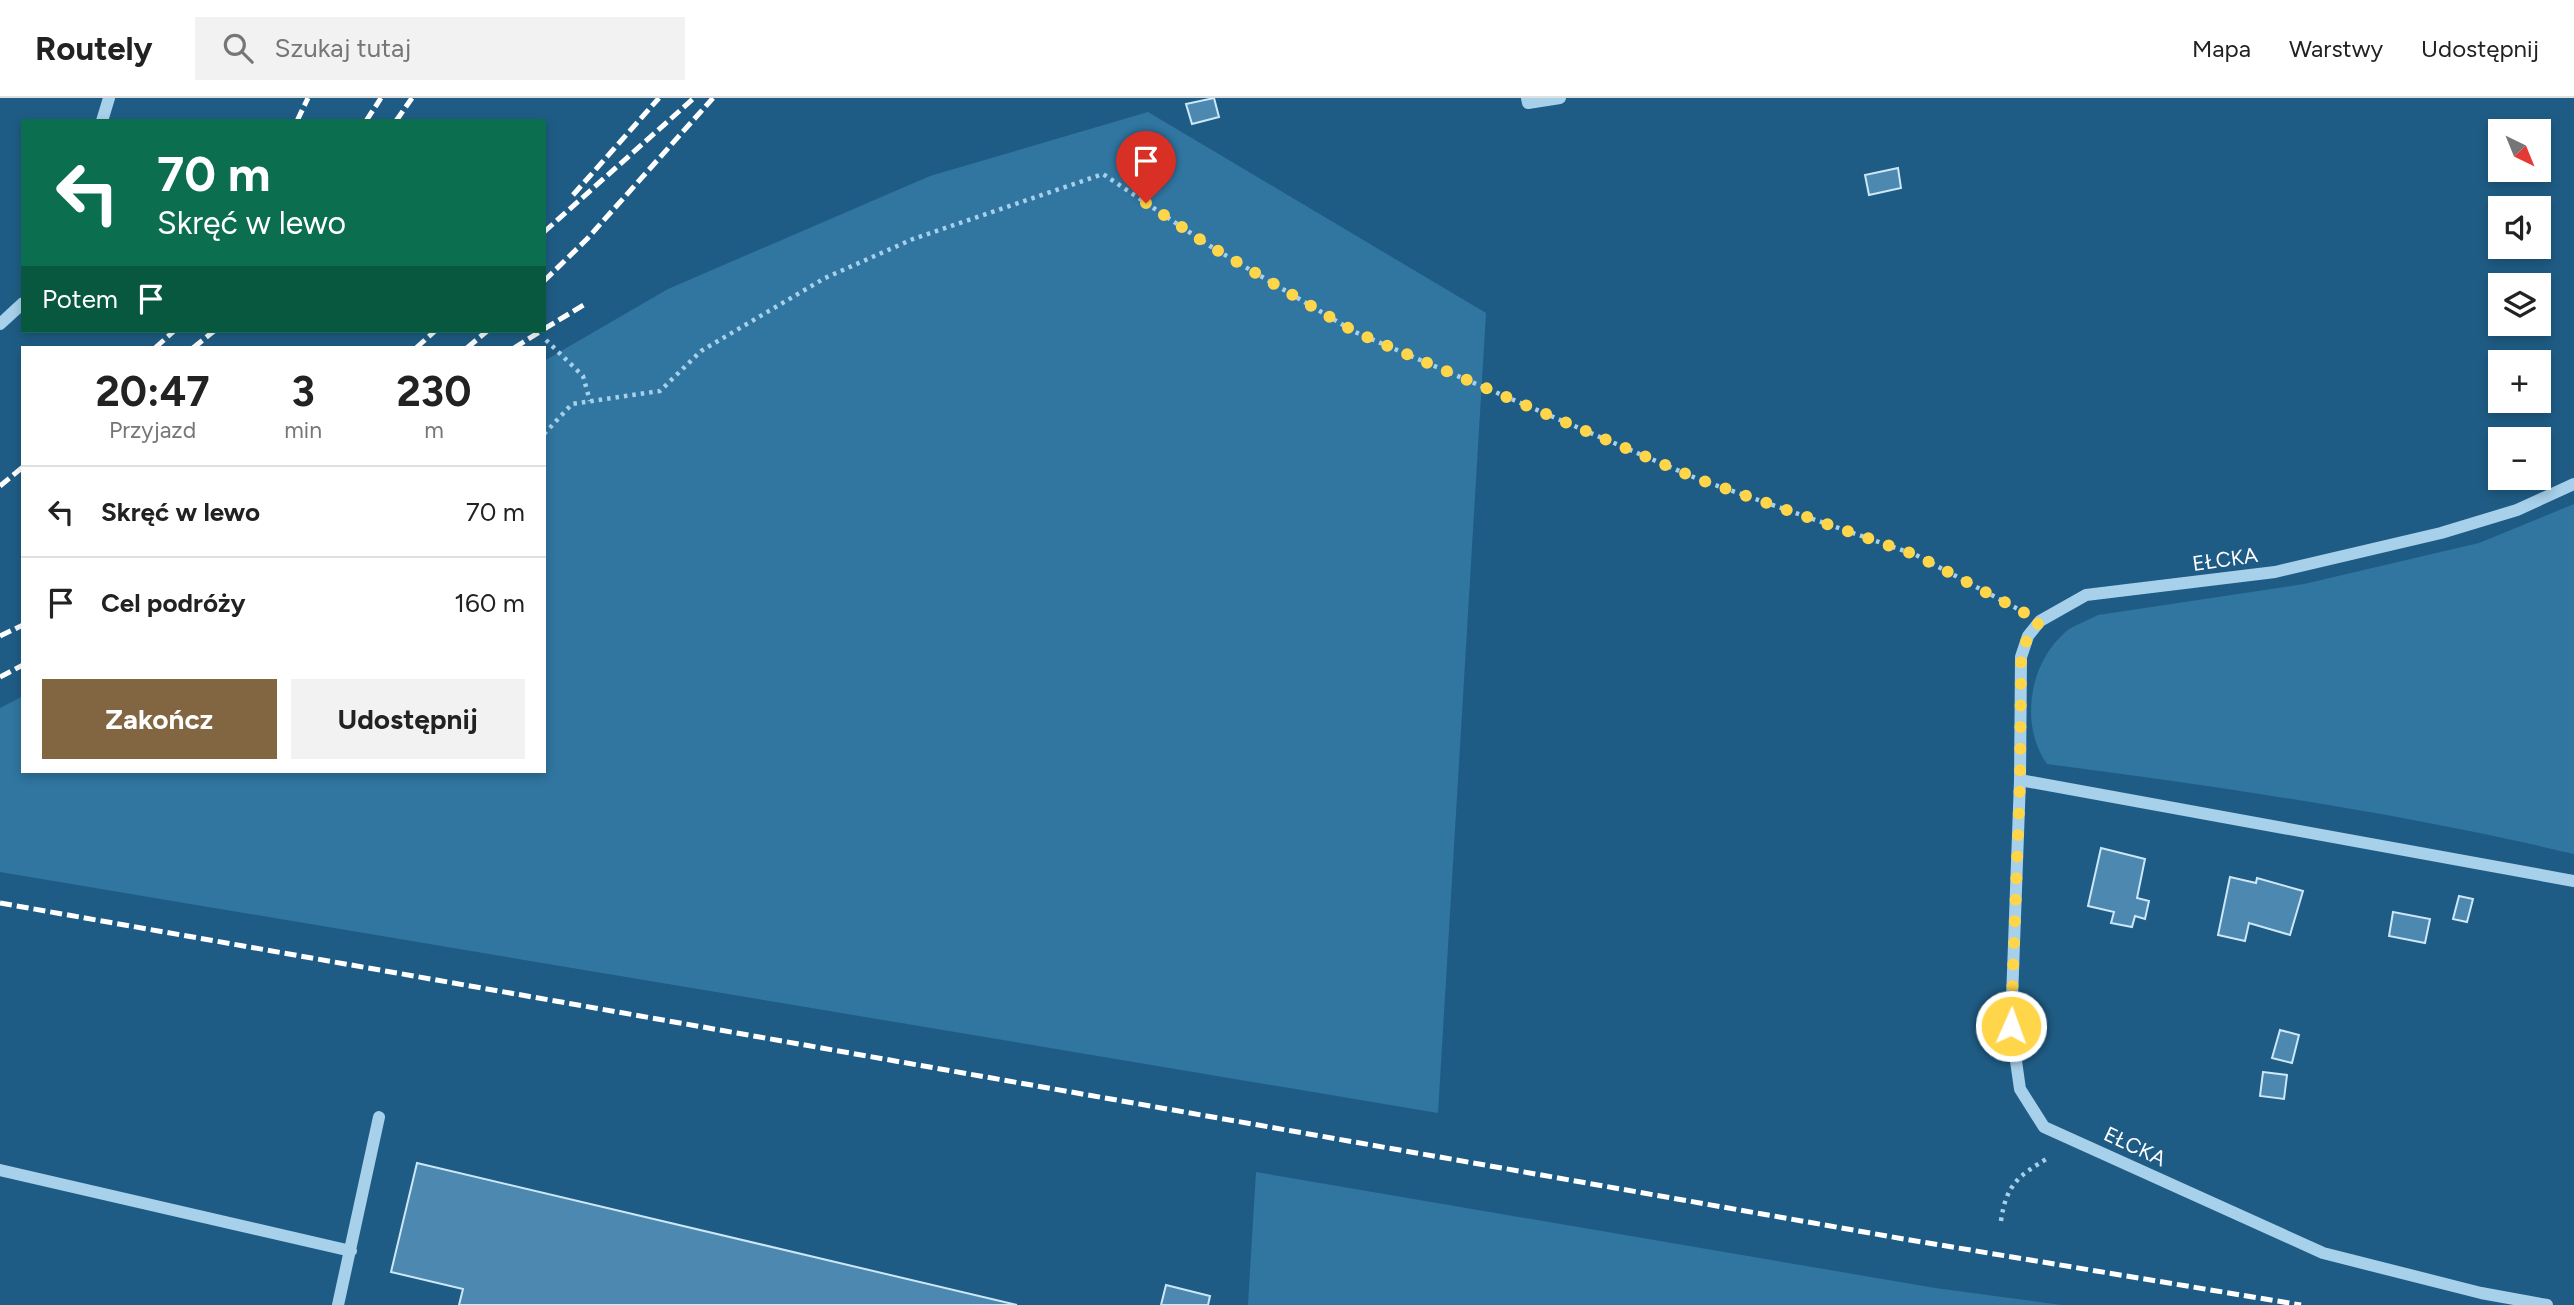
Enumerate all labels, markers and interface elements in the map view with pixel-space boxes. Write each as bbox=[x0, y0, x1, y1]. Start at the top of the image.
search box bbox=[195, 17, 685, 80]
text: Routely bbox=[35, 29, 153, 68]
icon: search bbox=[219, 29, 257, 67]
text: Szukaj tutaj bbox=[275, 32, 411, 64]
text: Mapa bbox=[2192, 34, 2251, 63]
text: Warstwy bbox=[2289, 34, 2383, 63]
text: Udostępnij bbox=[2421, 34, 2539, 63]
north arrow bbox=[2488, 119, 2552, 182]
map controls bbox=[2488, 119, 2551, 490]
pin bbox=[1116, 131, 1176, 203]
icon: arrive bbox=[1127, 142, 1165, 180]
text: 70 m bbox=[157, 144, 270, 203]
icon: left bbox=[42, 147, 133, 238]
button: sound bbox=[2488, 196, 2551, 259]
text: Skręć w lewo bbox=[157, 204, 346, 242]
button: layers bbox=[2488, 273, 2551, 336]
icon: arrive bbox=[132, 280, 170, 318]
text: Potem bbox=[42, 283, 118, 315]
button: + bbox=[2488, 350, 2551, 413]
text: 20:47 bbox=[96, 366, 210, 417]
text: 3 bbox=[291, 366, 315, 417]
text: 230 bbox=[397, 366, 471, 417]
text: Przyjazd bbox=[109, 416, 196, 444]
text: min bbox=[284, 416, 322, 444]
text: m bbox=[424, 416, 444, 444]
button: − bbox=[2488, 427, 2551, 490]
icon: left bbox=[42, 493, 80, 531]
text: Skręć w lewo bbox=[101, 496, 260, 528]
text: 70 m bbox=[466, 496, 525, 528]
street label: EŁCKA bbox=[2191, 542, 2259, 576]
icon: arrive bbox=[42, 584, 80, 622]
text: Cel podróży bbox=[101, 587, 245, 619]
text: 160 m bbox=[454, 587, 525, 619]
button: Zakończ bbox=[42, 679, 277, 759]
button: Udostępnij bbox=[291, 679, 525, 759]
position arrow bbox=[1974, 989, 2048, 1063]
street label: EŁCKA bbox=[2100, 1121, 2170, 1171]

